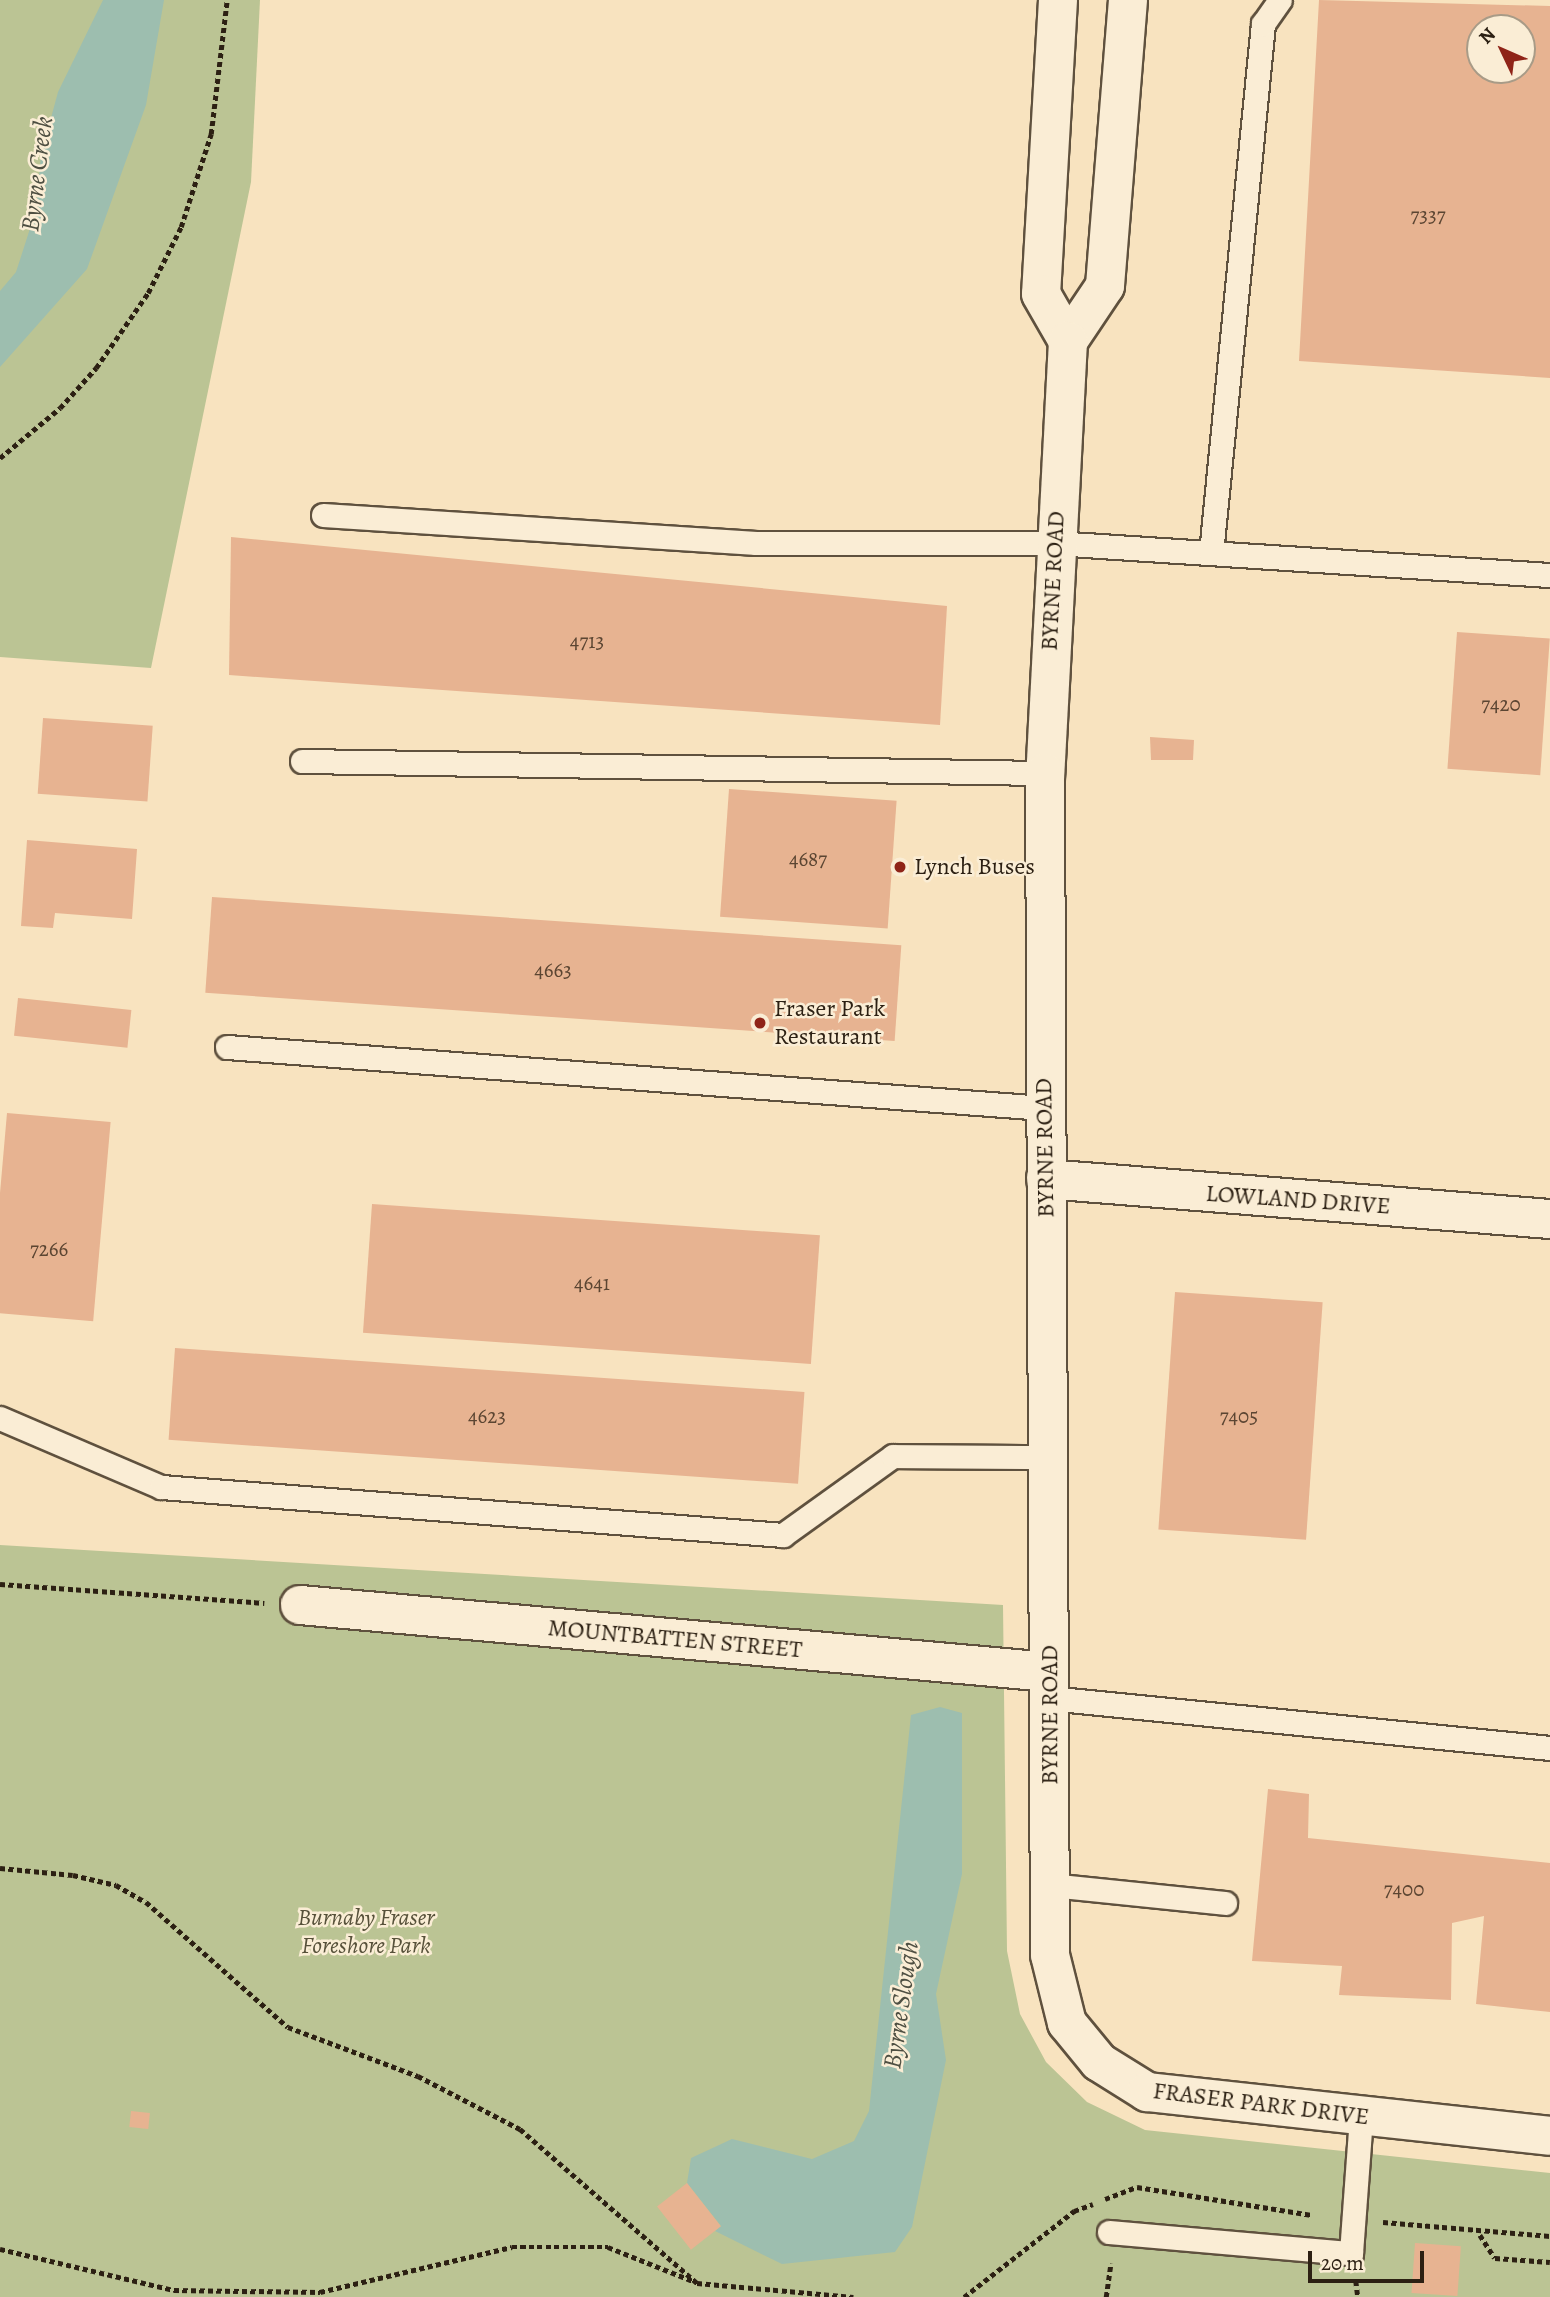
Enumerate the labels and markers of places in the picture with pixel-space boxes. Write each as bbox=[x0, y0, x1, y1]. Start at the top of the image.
place label: Lynch Buses bbox=[914, 853, 1035, 881]
marker: Lynch Buses bbox=[892, 859, 908, 875]
place label: Fraser Park Restaurant bbox=[774, 995, 885, 1051]
marker: Fraser Park Restaurant bbox=[752, 1015, 768, 1031]

